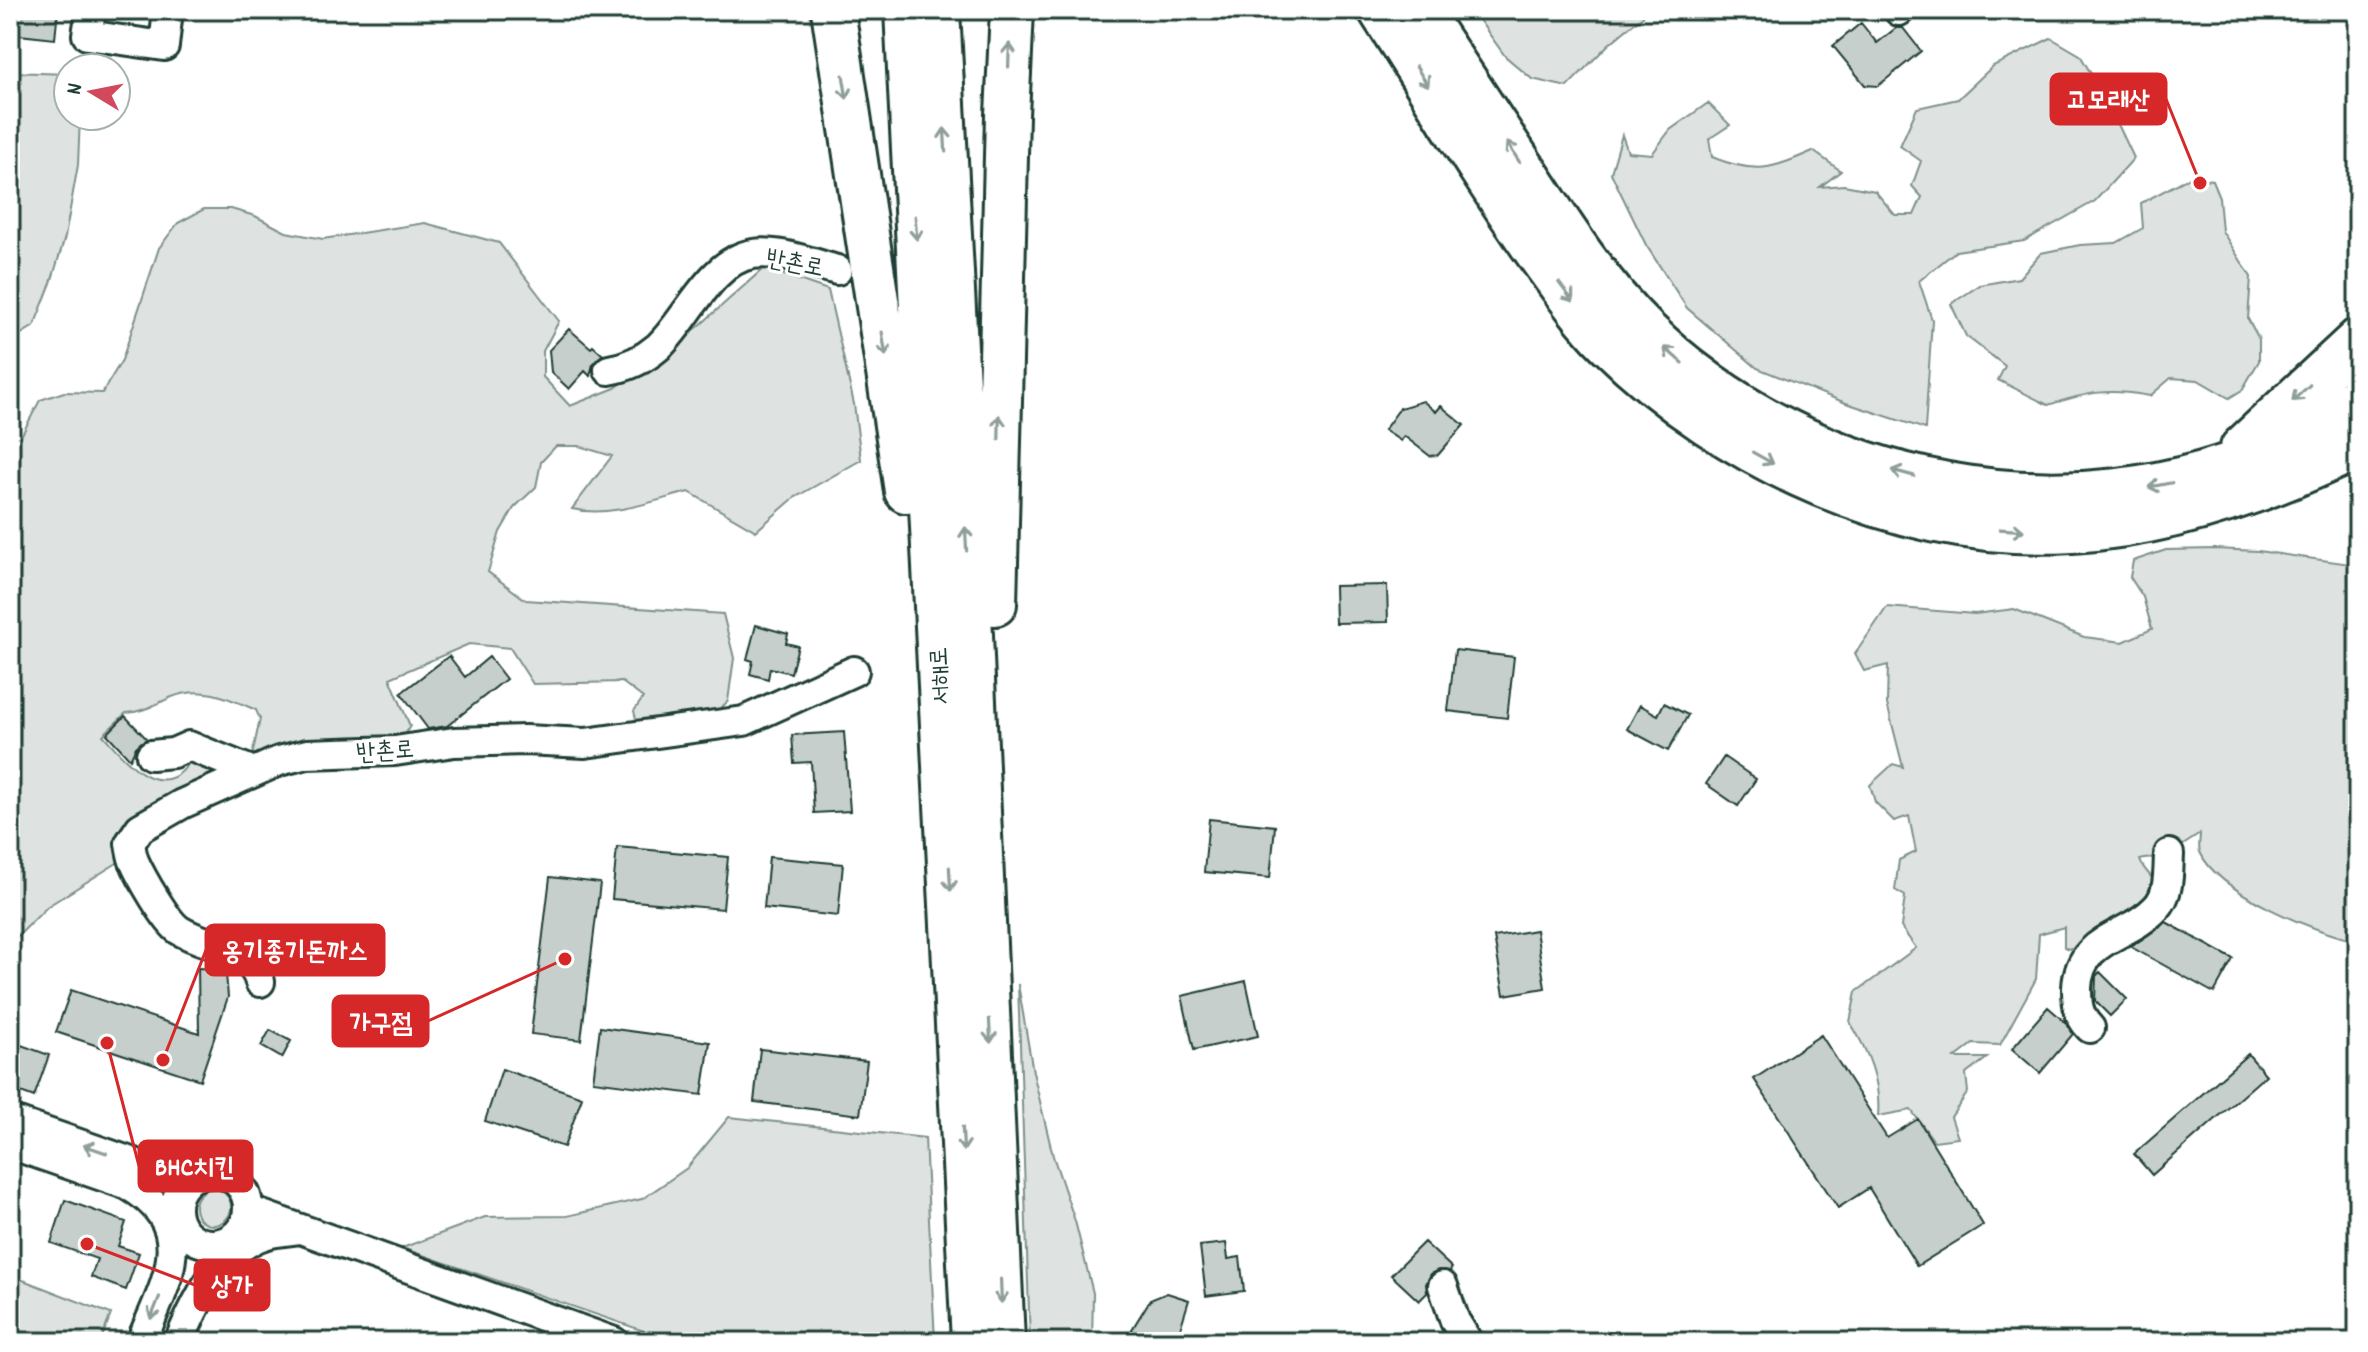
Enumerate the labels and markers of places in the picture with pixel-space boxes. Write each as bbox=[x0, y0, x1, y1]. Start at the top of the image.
callout: 고모래산 bbox=[2051, 74, 2166, 124]
callout: 옹기종기돈까스 bbox=[206, 925, 384, 975]
callout: 가구점 bbox=[333, 996, 428, 1046]
callout: BHC치킨 bbox=[139, 1141, 252, 1191]
callout: 상가 bbox=[195, 1260, 269, 1310]

